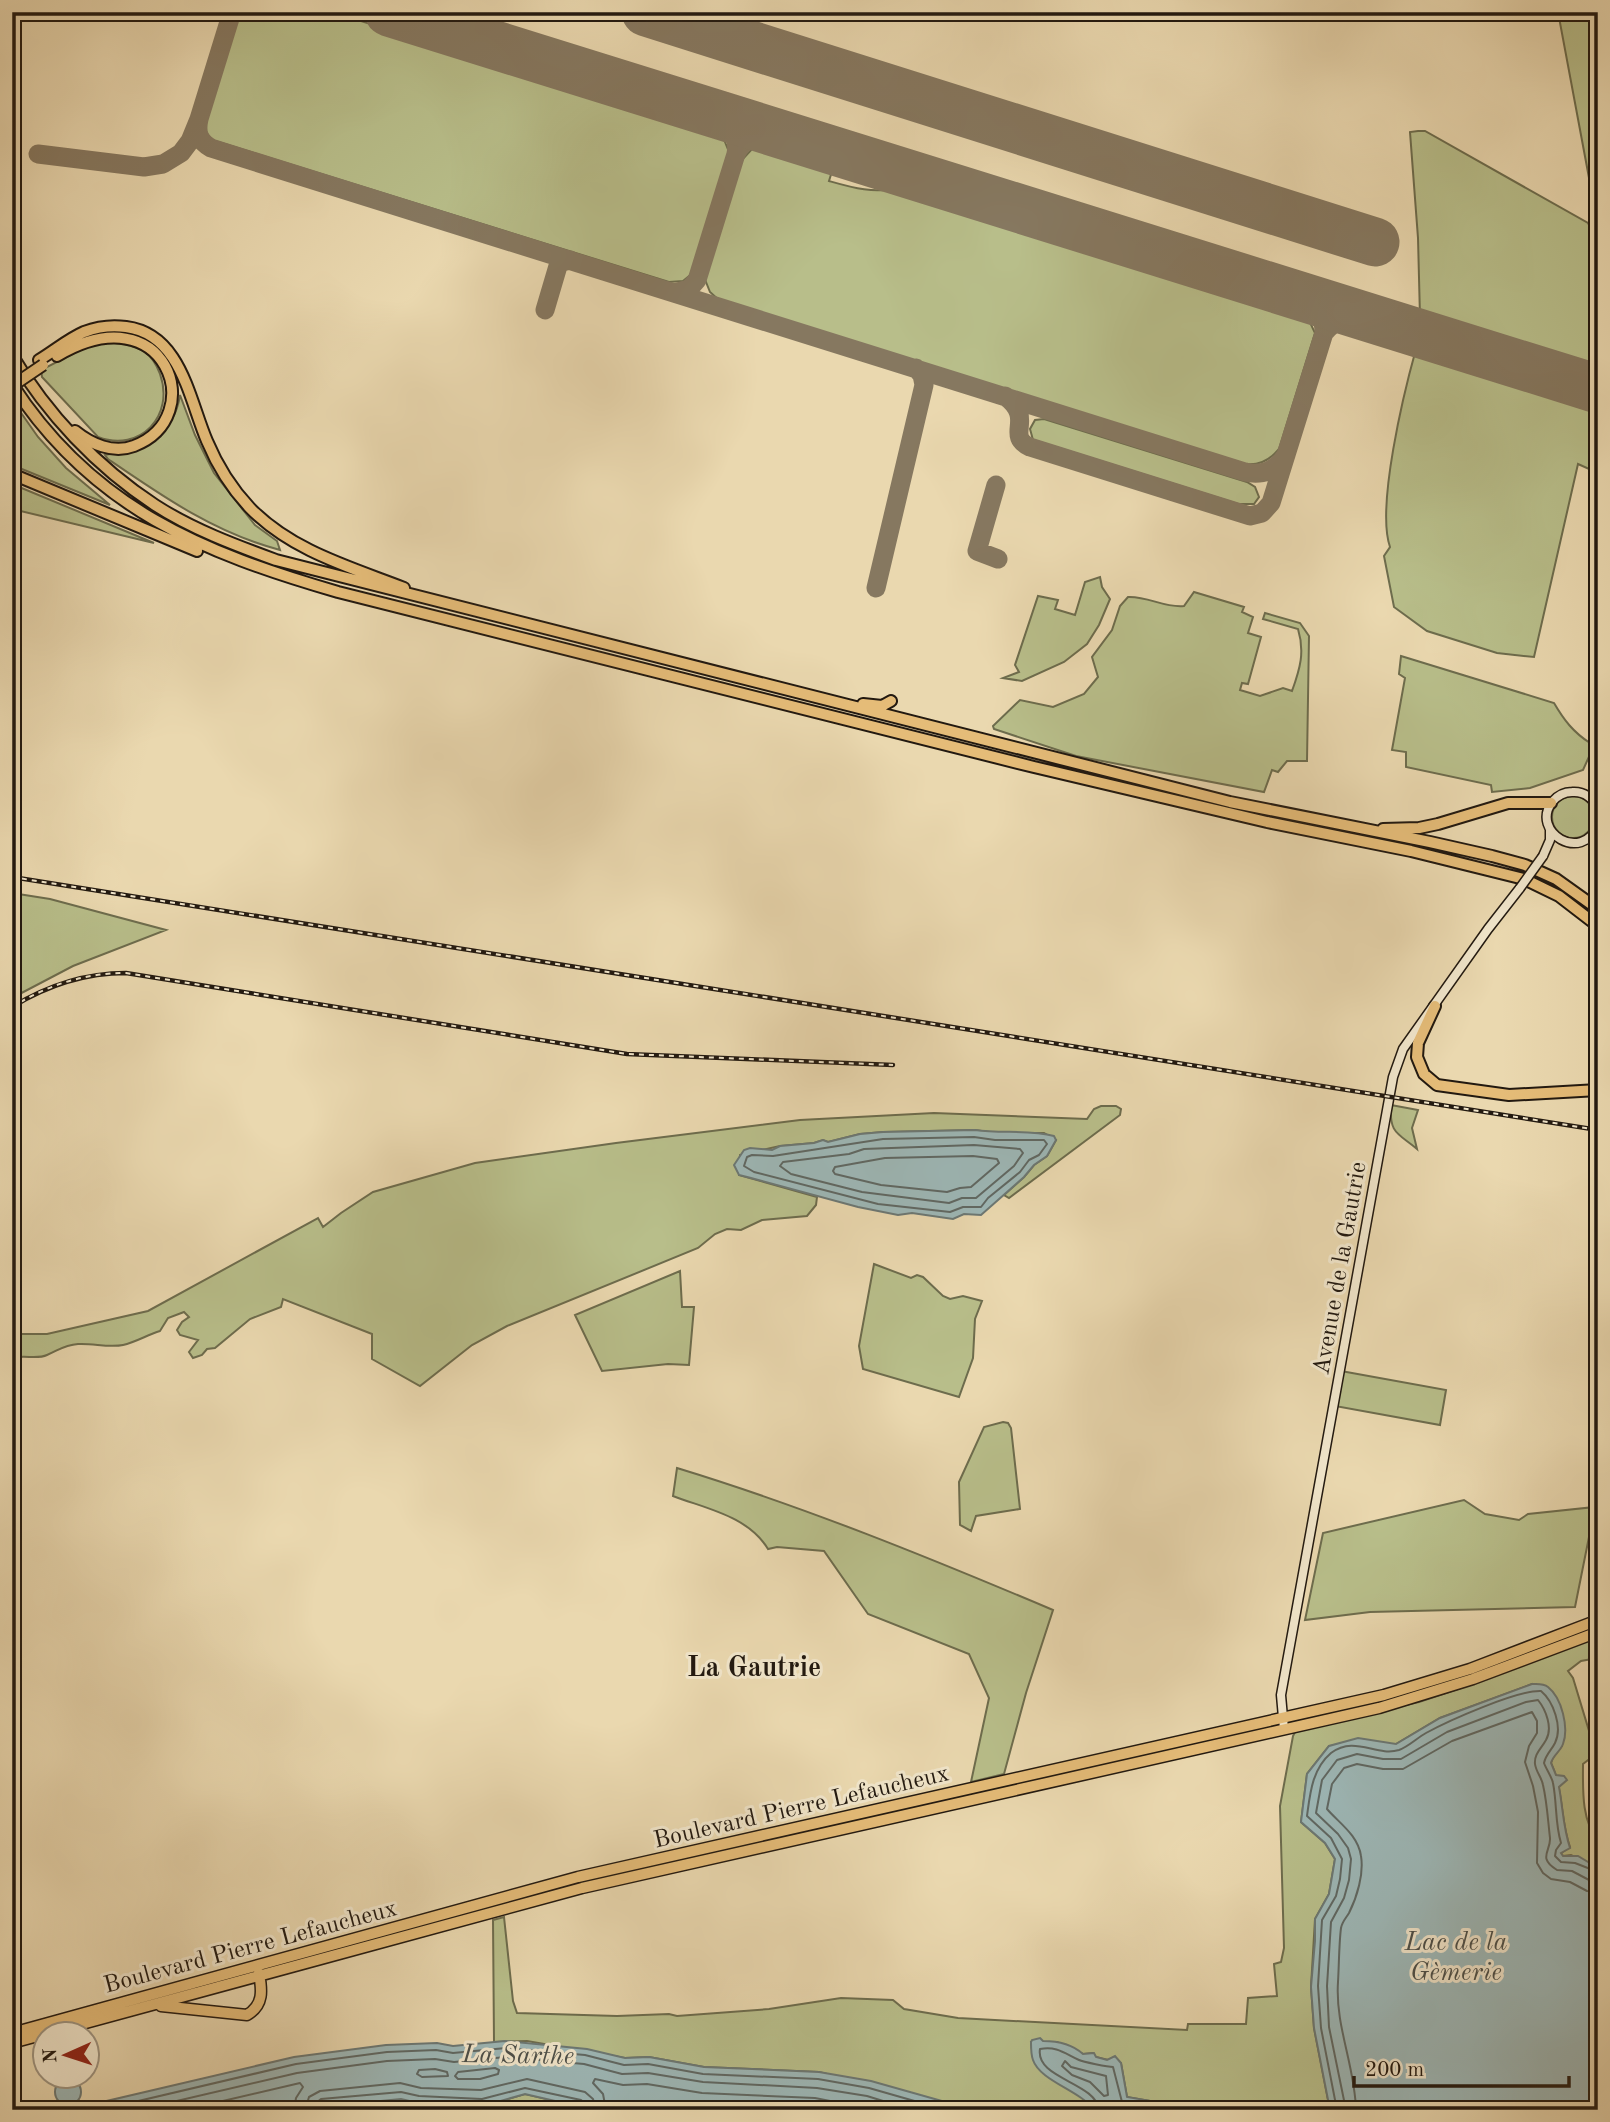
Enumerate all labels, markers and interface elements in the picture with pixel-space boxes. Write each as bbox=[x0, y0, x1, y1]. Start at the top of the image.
street label: Avenue de la Gautrie bbox=[1310, 1160, 1372, 1377]
district label: La Gautrie bbox=[687, 1655, 821, 1683]
street label: Boulevard Pierre Lefaucheux bbox=[651, 1762, 952, 1854]
street label: Boulevard Pierre Lefaucheux bbox=[101, 1897, 400, 1999]
water label: Lac de la Gèmerie bbox=[1403, 1930, 1508, 1986]
north arrow bbox=[32, 2021, 102, 2090]
water label: La Sarthe bbox=[461, 2042, 574, 2070]
scale bar bbox=[1354, 2045, 1570, 2089]
text: N bbox=[42, 2048, 61, 2064]
text: 200 m bbox=[1365, 2060, 1424, 2081]

